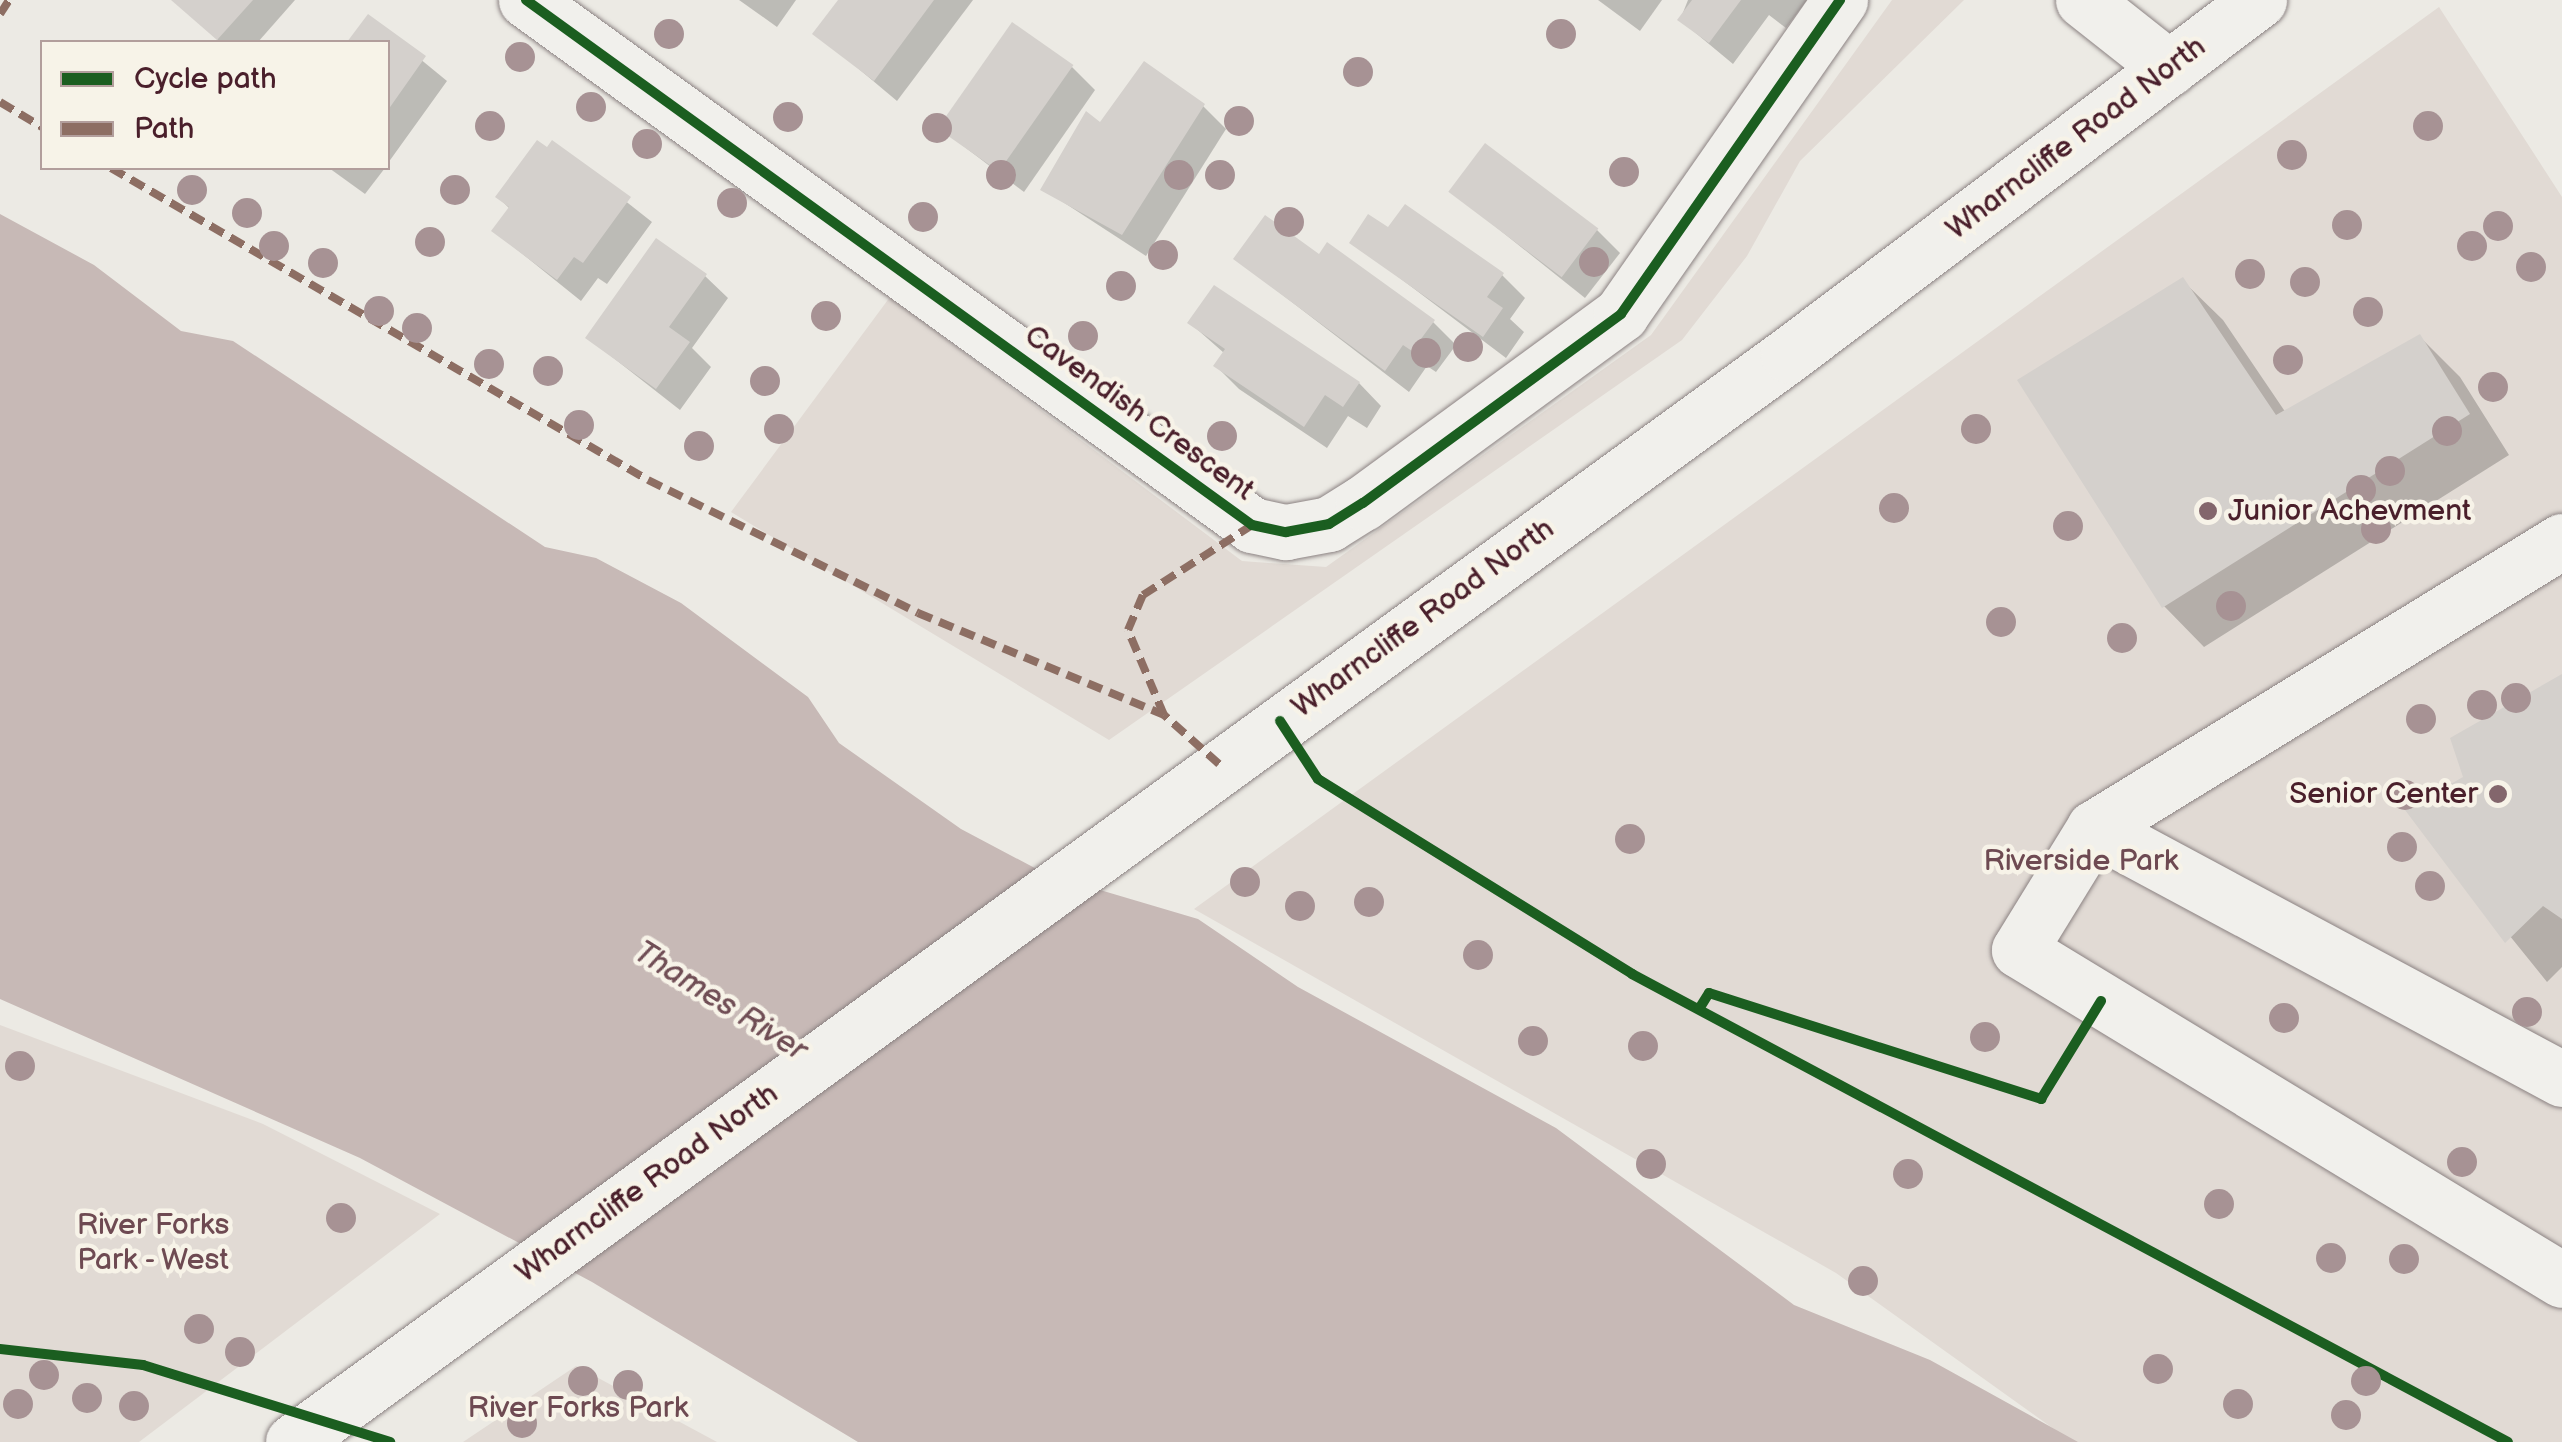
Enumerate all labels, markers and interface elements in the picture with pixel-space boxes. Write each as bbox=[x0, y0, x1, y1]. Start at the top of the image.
street label: Wharncliffe Road North bbox=[1939, 29, 2213, 247]
legend bbox=[40, 40, 390, 170]
text: Cycle path bbox=[134, 61, 277, 97]
text: Path bbox=[134, 111, 194, 147]
street label: Cavendish Crescent bbox=[1017, 318, 1261, 508]
place label: Junior Achevment bbox=[2228, 493, 2471, 529]
marker: Junior Achevment bbox=[2197, 500, 2219, 522]
street label: Wharncliffe Road North bbox=[1285, 511, 1561, 725]
place label: Senior Center bbox=[2289, 776, 2478, 812]
marker: Senior Center bbox=[2487, 783, 2509, 805]
park label: Riverside Park bbox=[1983, 843, 2179, 879]
water label: Thames River bbox=[626, 934, 814, 1070]
street label: Wharncliffe Road North bbox=[509, 1076, 785, 1290]
park label: River Forks Park - West bbox=[76, 1207, 230, 1278]
park label: River Forks Park bbox=[468, 1390, 688, 1426]

